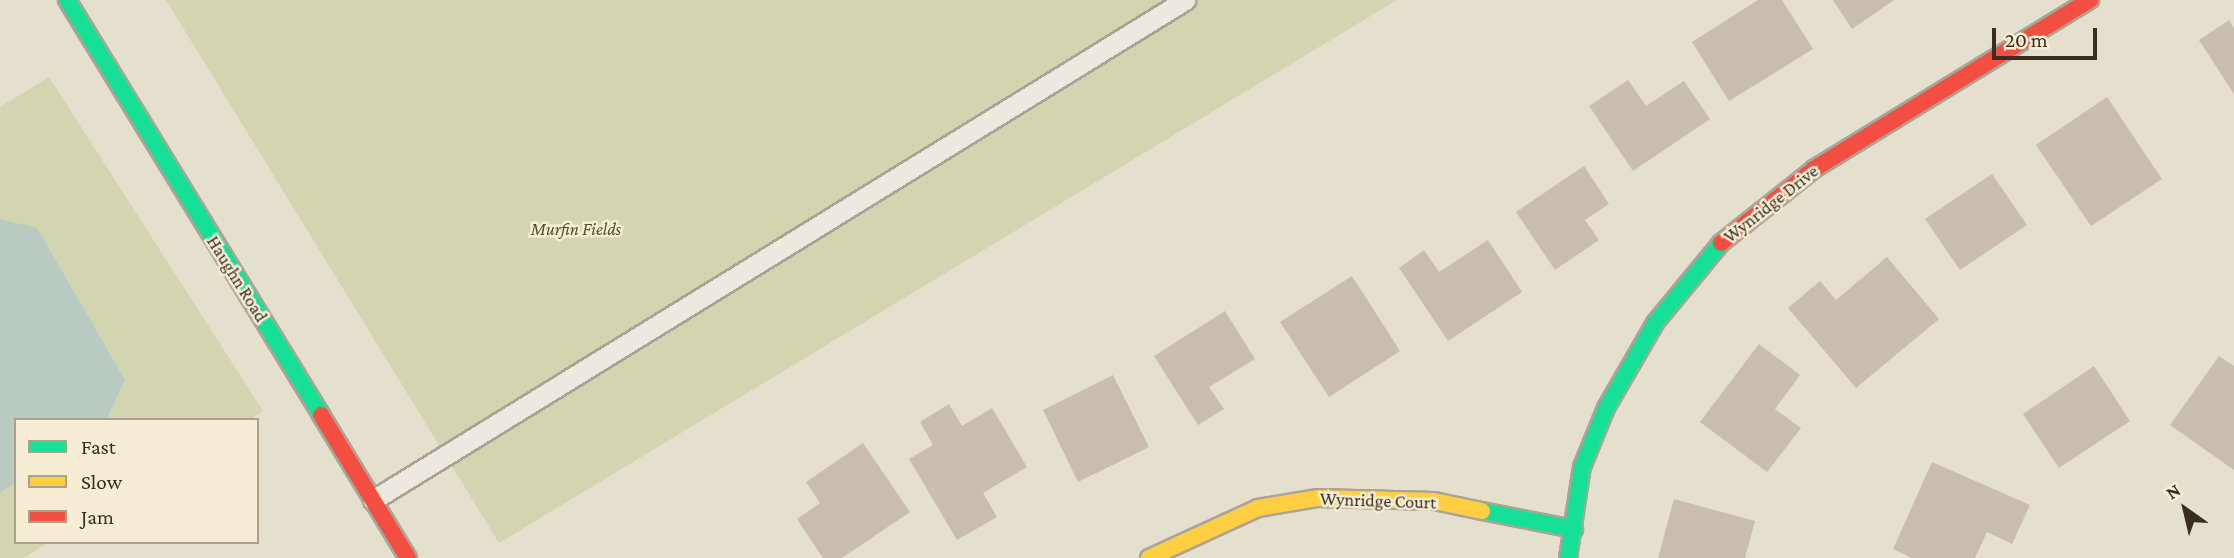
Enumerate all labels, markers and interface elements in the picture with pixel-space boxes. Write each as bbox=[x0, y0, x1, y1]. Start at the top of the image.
scale bar bbox=[1996, 14, 2101, 58]
text: 20 m bbox=[2005, 28, 2048, 52]
street label: Wynridge Drive bbox=[1719, 160, 1823, 248]
park label: Murfin Fields bbox=[531, 218, 621, 240]
street label: Haughn Road bbox=[202, 232, 272, 326]
legend bbox=[14, 418, 259, 544]
text: Fast bbox=[81, 435, 116, 459]
text: Slow bbox=[81, 470, 122, 494]
north arrow bbox=[2150, 474, 2220, 544]
text: N bbox=[2162, 479, 2184, 504]
street label: Wynridge Court bbox=[1320, 488, 1436, 514]
text: Jam bbox=[81, 505, 114, 529]

